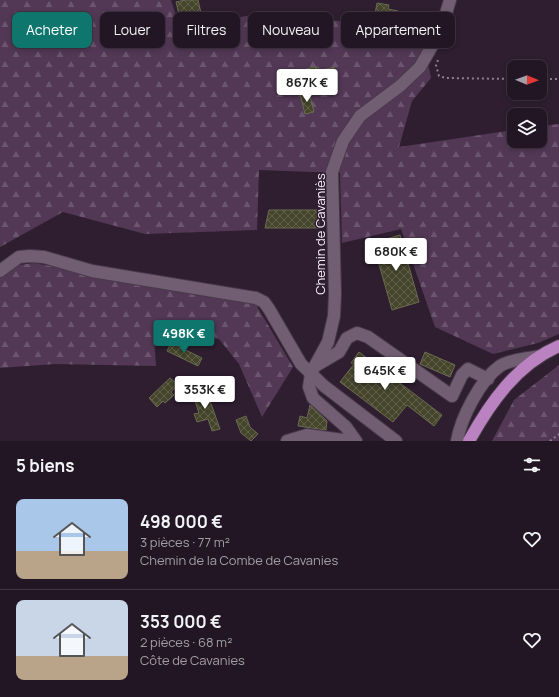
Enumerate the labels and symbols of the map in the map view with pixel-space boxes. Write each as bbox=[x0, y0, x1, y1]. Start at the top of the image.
north arrow bbox=[507, 60, 547, 100]
pin: 867K € bbox=[274, 69, 340, 103]
street label: Chemin de Cavaniès bbox=[311, 173, 329, 295]
pin: 680K € bbox=[363, 238, 429, 272]
pin: 498K € bbox=[151, 320, 217, 354]
pin: 645K € bbox=[352, 357, 418, 391]
pin: 353K € bbox=[172, 376, 238, 410]

